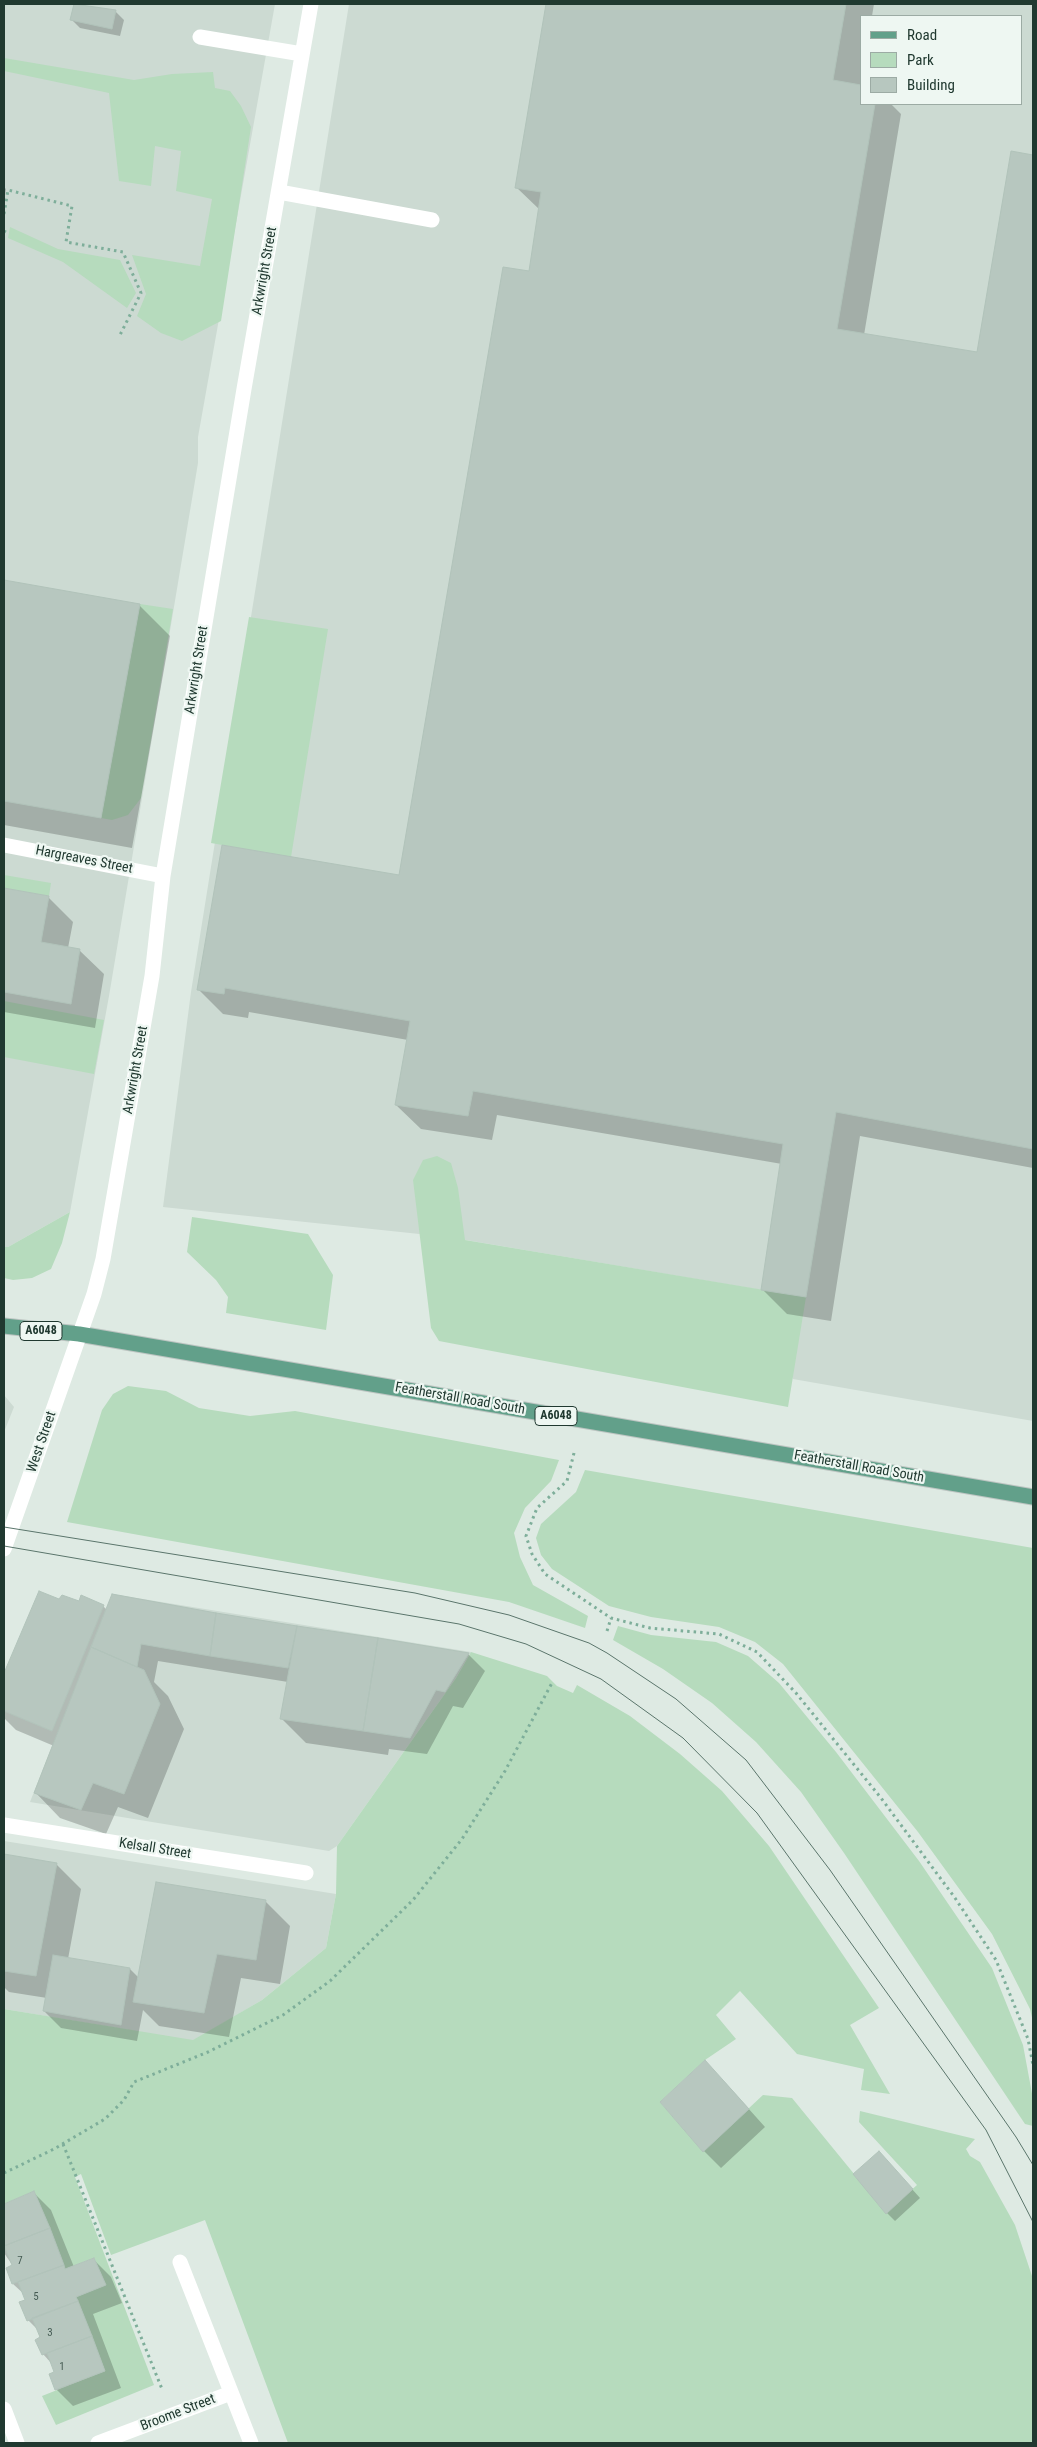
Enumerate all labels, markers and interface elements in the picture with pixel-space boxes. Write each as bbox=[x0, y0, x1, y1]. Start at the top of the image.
legend bbox=[860, 15, 1022, 105]
text: Road bbox=[907, 26, 937, 44]
text: Park bbox=[907, 51, 934, 69]
text: Building bbox=[907, 76, 955, 94]
street label: Arkwright Street bbox=[249, 226, 281, 316]
street label: Arkwright Street bbox=[182, 625, 212, 715]
street label: Hargreaves Street bbox=[34, 842, 134, 878]
street label: Arkwright Street bbox=[120, 1025, 152, 1115]
road number: A6048 bbox=[20, 1322, 62, 1340]
street label: Featherstall Road South bbox=[394, 1379, 526, 1419]
road number: A6048 bbox=[535, 1406, 577, 1425]
street label: West Street bbox=[24, 1409, 60, 1475]
street label: Featherstall Road South bbox=[793, 1447, 925, 1487]
street label: Kelsall Street bbox=[118, 1835, 192, 1863]
house number: 7 bbox=[17, 2254, 23, 2268]
house number: 5 bbox=[33, 2290, 39, 2304]
house number: 3 bbox=[47, 2326, 53, 2340]
house number: 1 bbox=[59, 2360, 65, 2374]
street label: Broome Street bbox=[138, 2391, 218, 2435]

